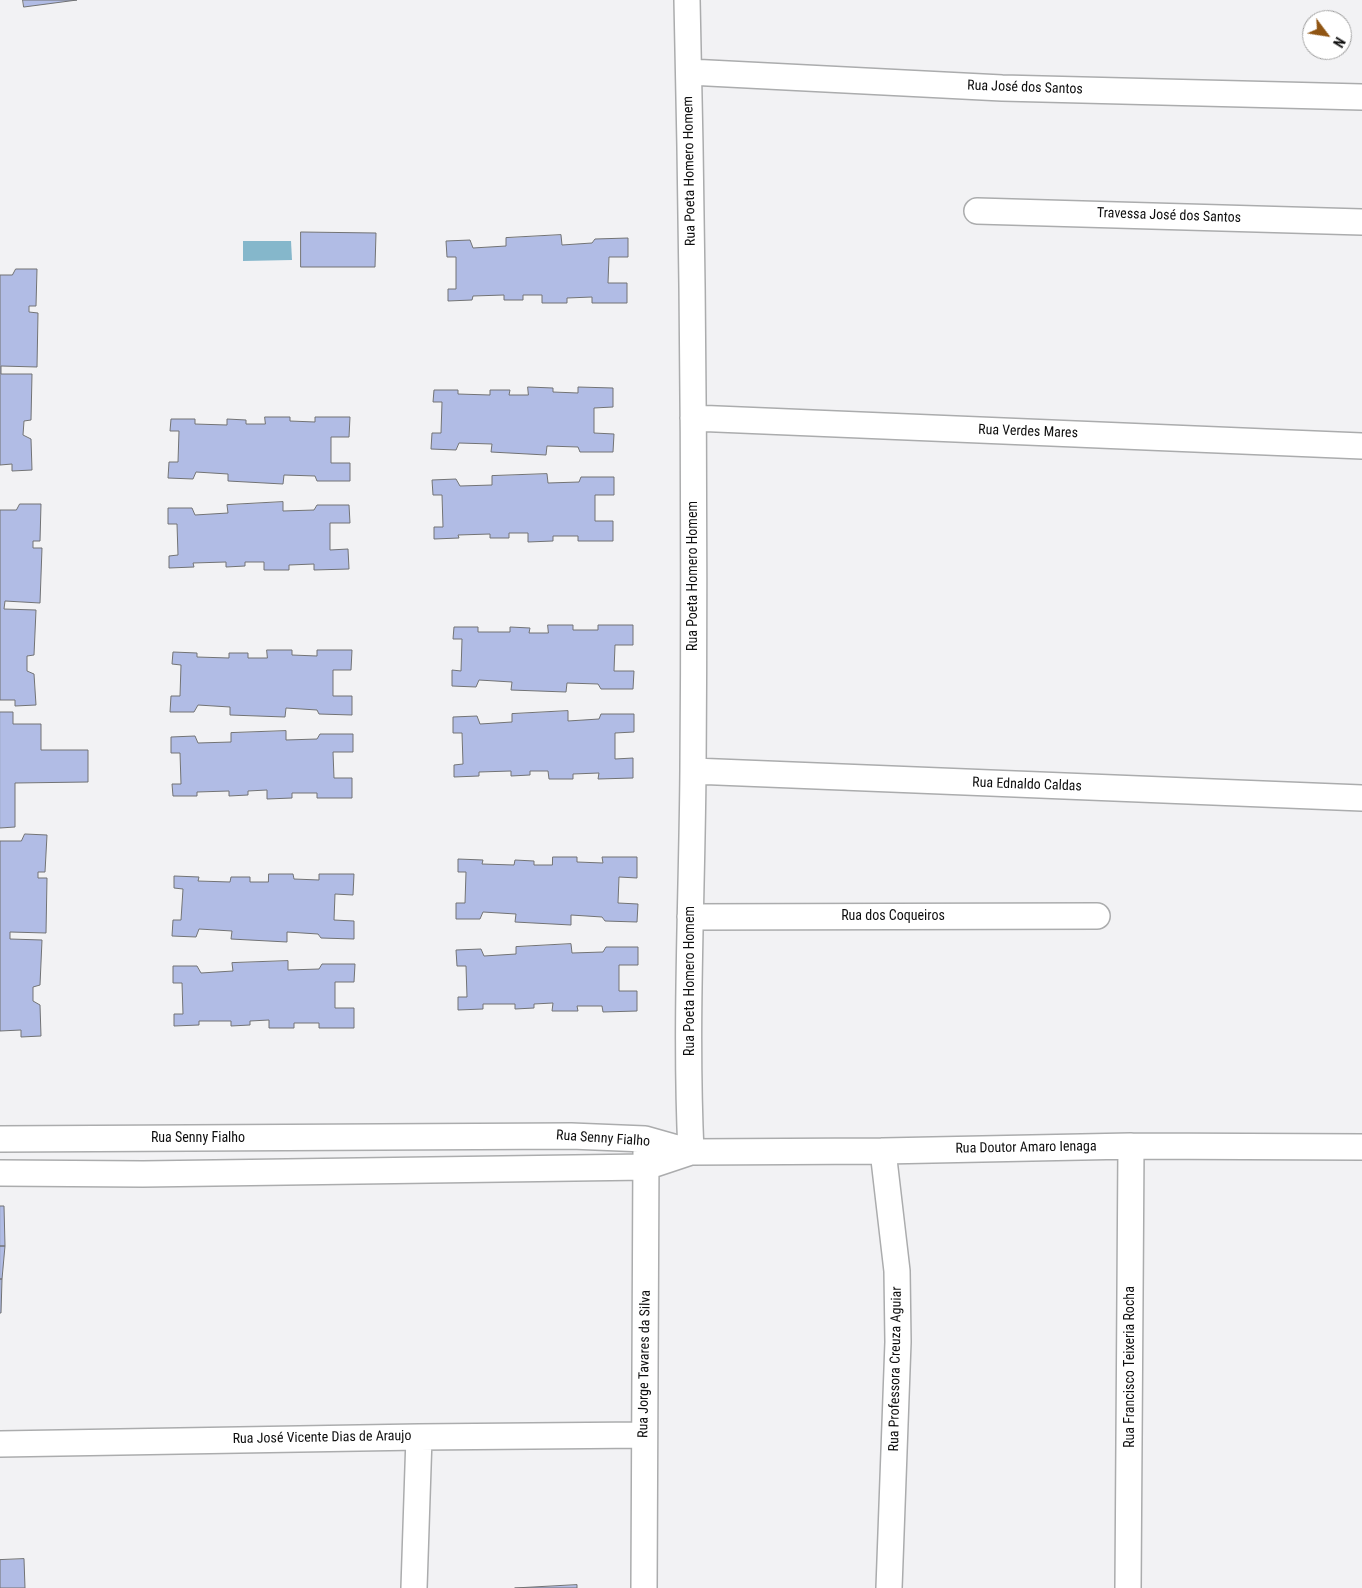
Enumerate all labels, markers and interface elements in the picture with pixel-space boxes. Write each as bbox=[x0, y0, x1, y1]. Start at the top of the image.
north arrow bbox=[1302, 10, 1352, 60]
text: N bbox=[1330, 34, 1348, 50]
street label: Rua José dos Santos bbox=[967, 78, 1083, 98]
street label: Rua Poeta Homero Homem bbox=[680, 96, 700, 246]
street label: Travessa José dos Santos bbox=[1097, 205, 1241, 227]
street label: Rua Verdes Mares bbox=[978, 422, 1078, 442]
street label: Rua Poeta Homero Homem bbox=[685, 501, 701, 651]
street label: Rua Ednaldo Caldas bbox=[972, 775, 1082, 795]
street label: Rua Poeta Homero Homem bbox=[682, 906, 698, 1056]
street label: Rua dos Coqueiros bbox=[841, 908, 945, 924]
street label: Rua Senny Fialho bbox=[555, 1127, 651, 1151]
street label: Rua Senny Fialho bbox=[151, 1130, 245, 1146]
street label: Rua Doutor Amaro Ienaga bbox=[955, 1138, 1097, 1158]
street label: Rua Professora Creuza Aguiar bbox=[886, 1286, 906, 1452]
street label: Rua Francisco Teixeria Rocha bbox=[1122, 1286, 1138, 1448]
street label: Rua Jorge Tavares da Silva bbox=[635, 1290, 655, 1438]
street label: Rua José Vicente Dias de Araujo bbox=[232, 1428, 412, 1448]

